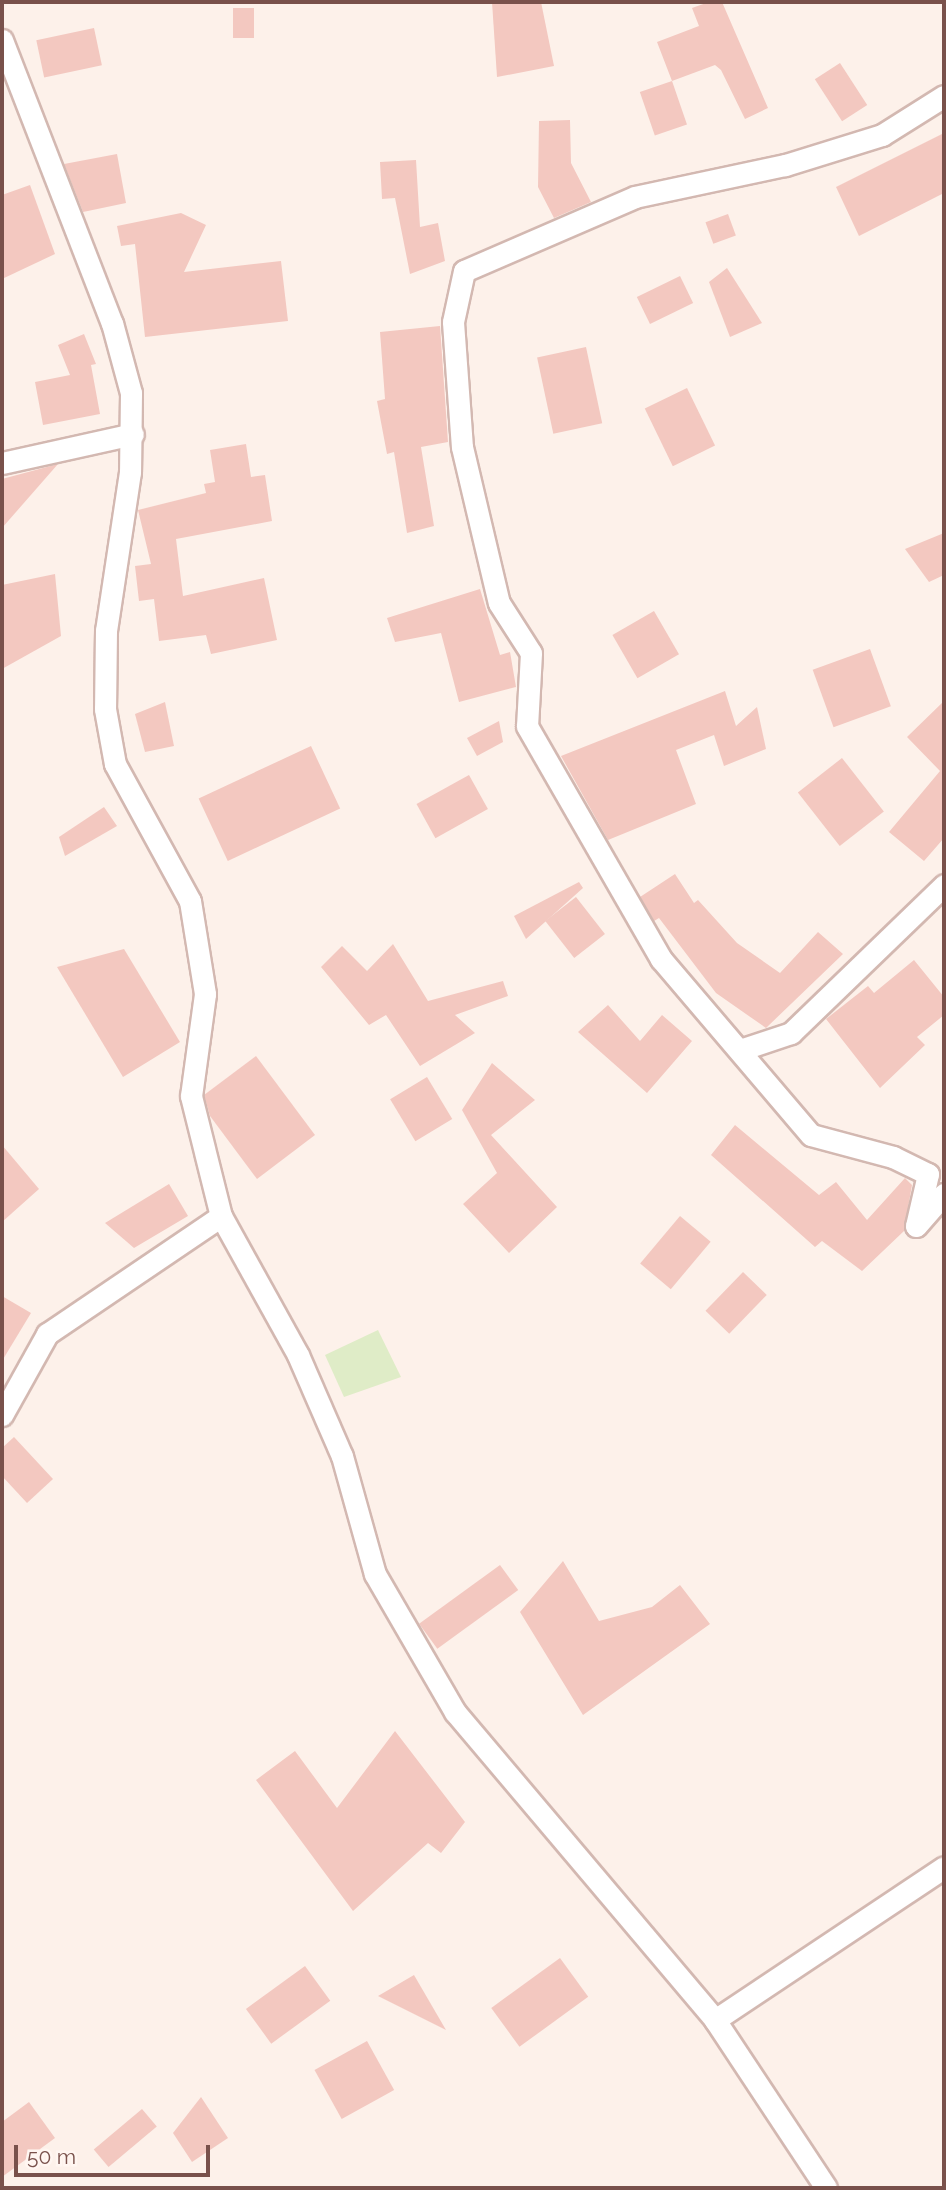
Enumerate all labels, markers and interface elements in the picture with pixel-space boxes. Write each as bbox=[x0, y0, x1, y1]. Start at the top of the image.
scale bar bbox=[18, 2130, 214, 2174]
text: 50 m bbox=[27, 2144, 76, 2169]

